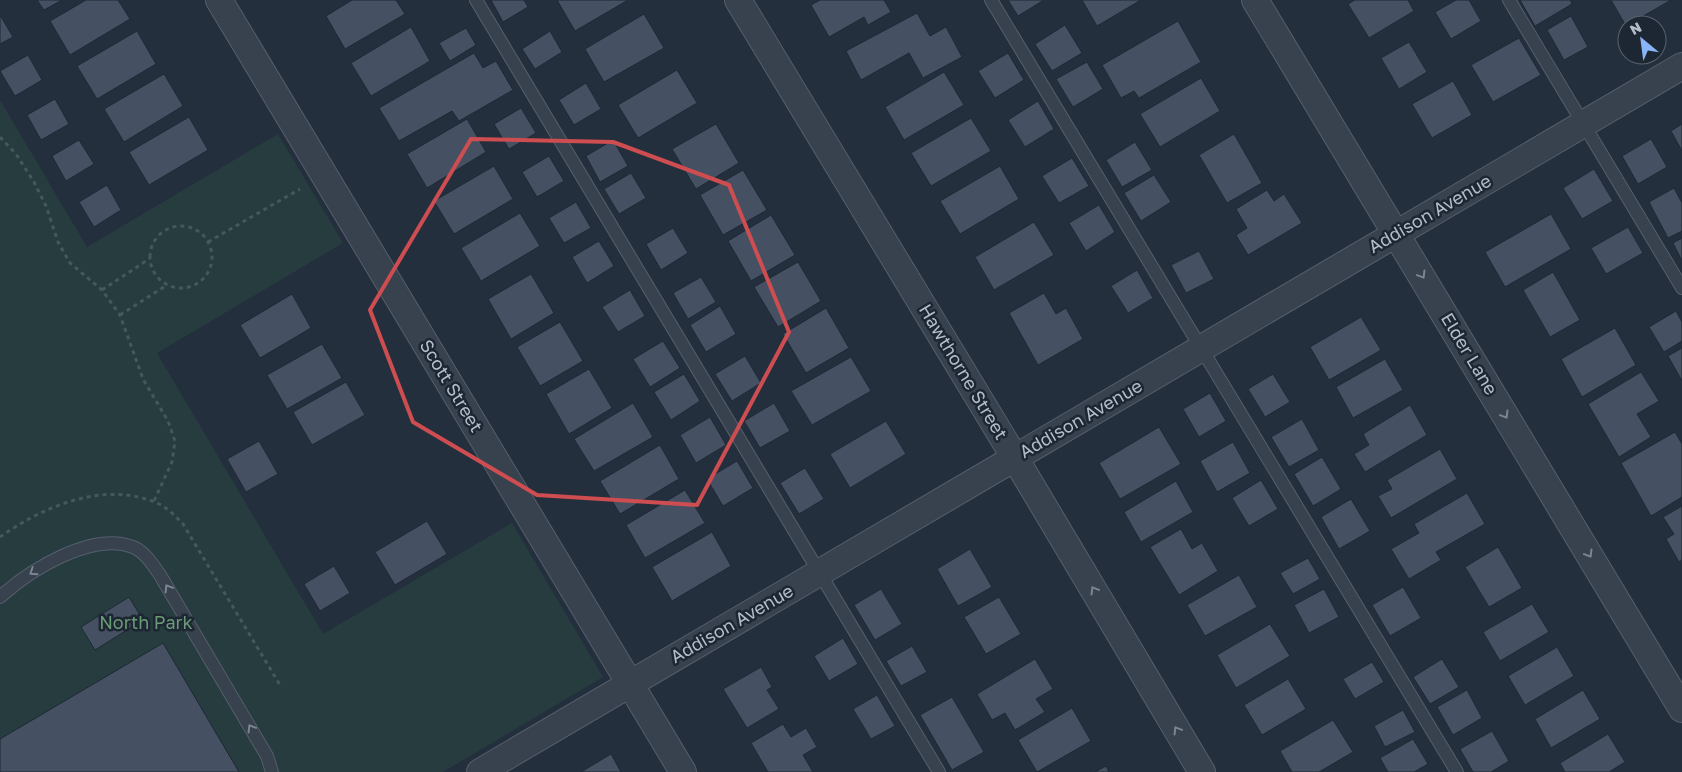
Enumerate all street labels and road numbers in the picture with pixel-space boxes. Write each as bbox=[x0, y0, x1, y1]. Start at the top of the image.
street label: Addison Avenue bbox=[1364, 169, 1495, 257]
street label: Hawthorne Street bbox=[915, 300, 1013, 443]
street label: Elder Lane bbox=[1437, 309, 1503, 398]
street label: Scott Street bbox=[416, 335, 488, 436]
street label: Addison Avenue bbox=[1015, 374, 1146, 462]
street label: Addison Avenue bbox=[666, 579, 797, 667]

